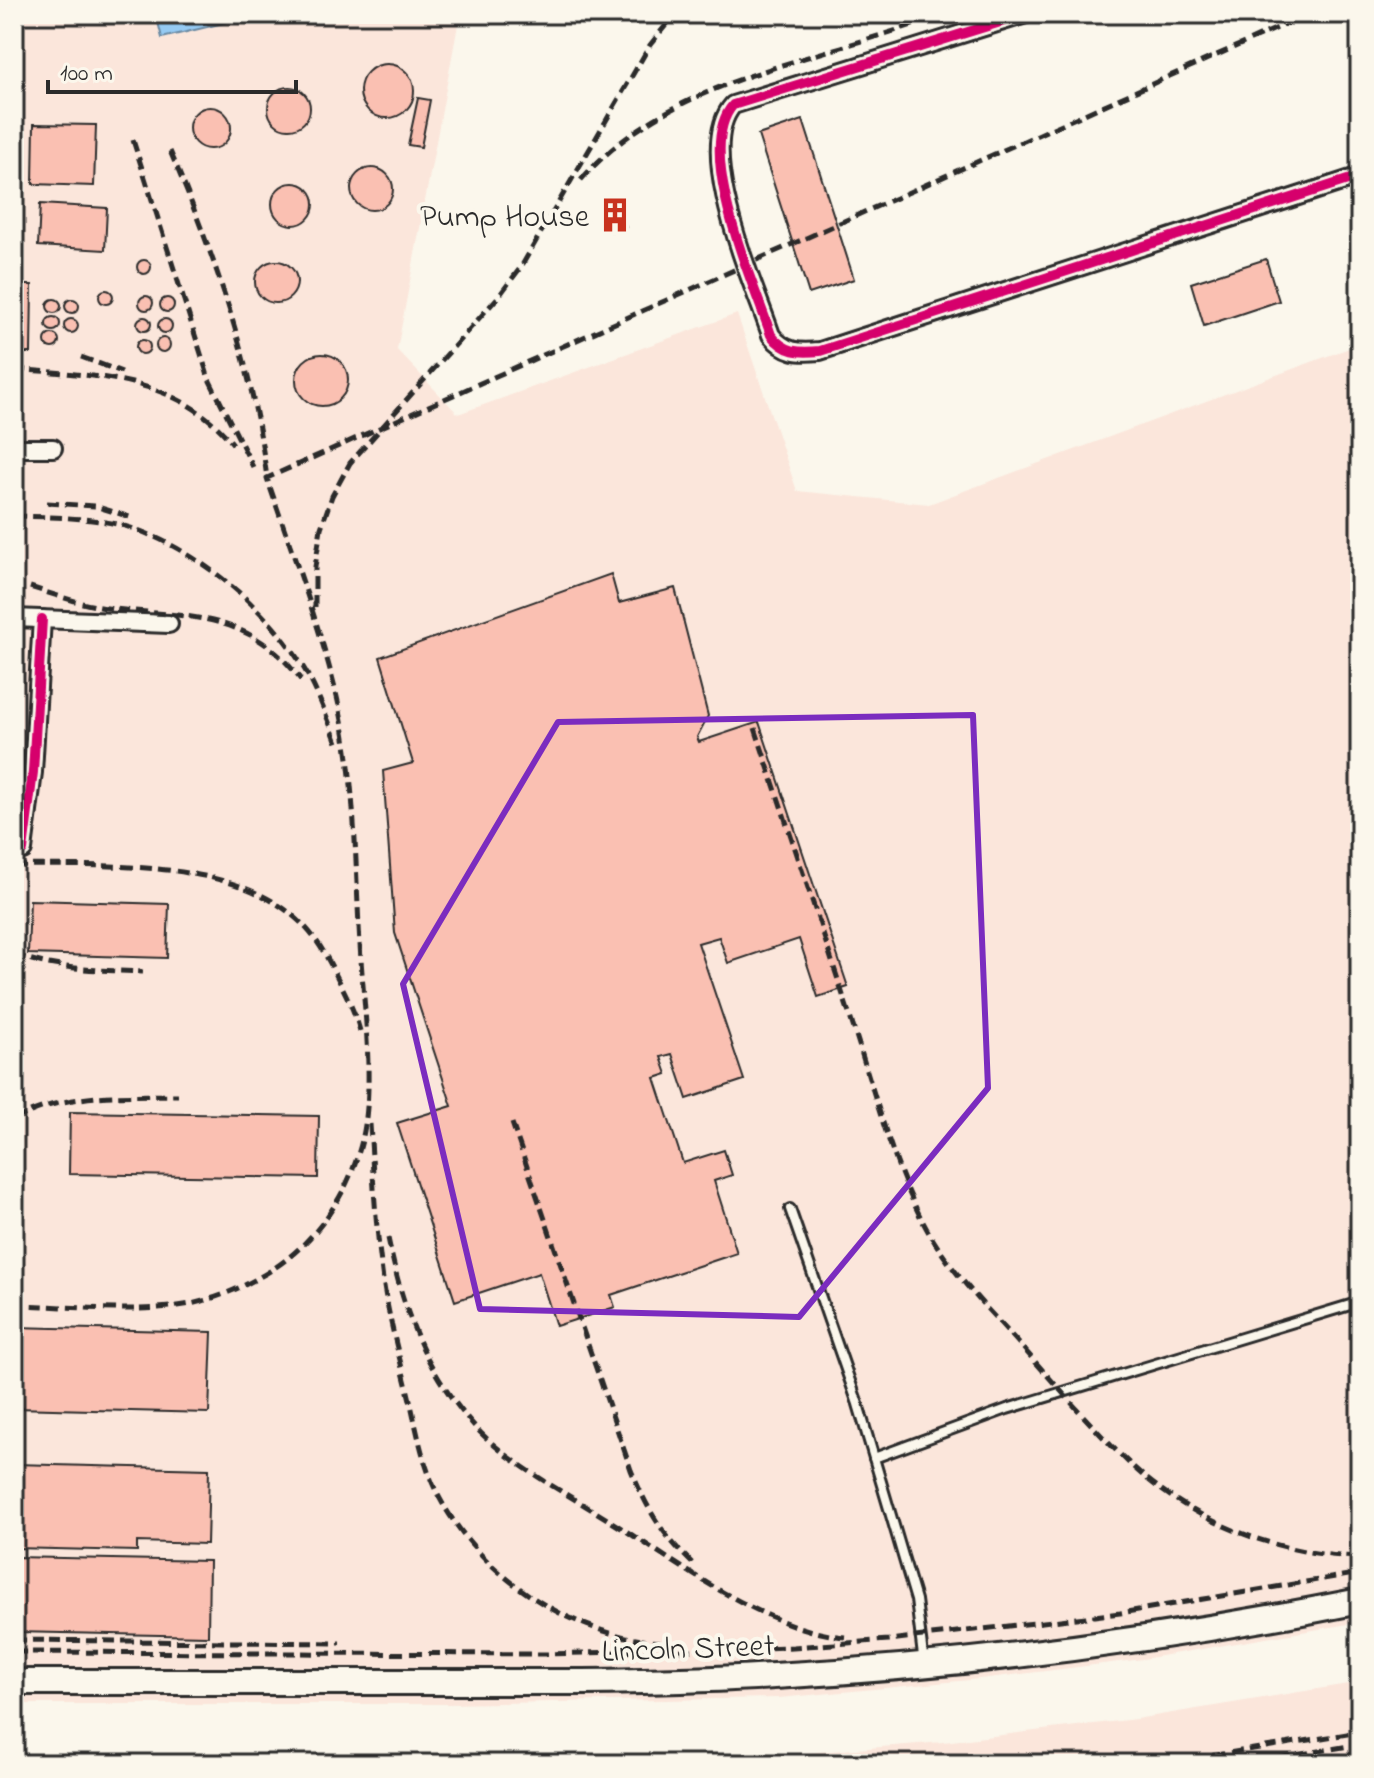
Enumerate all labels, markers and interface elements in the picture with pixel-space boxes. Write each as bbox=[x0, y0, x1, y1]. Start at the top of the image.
scale bar bbox=[48, 44, 296, 94]
text: 100 m bbox=[60, 57, 113, 92]
place label: Pump House bbox=[420, 195, 590, 242]
building icon: Pump House bbox=[596, 196, 634, 234]
street label: Lincoln Street bbox=[601, 1624, 776, 1677]

